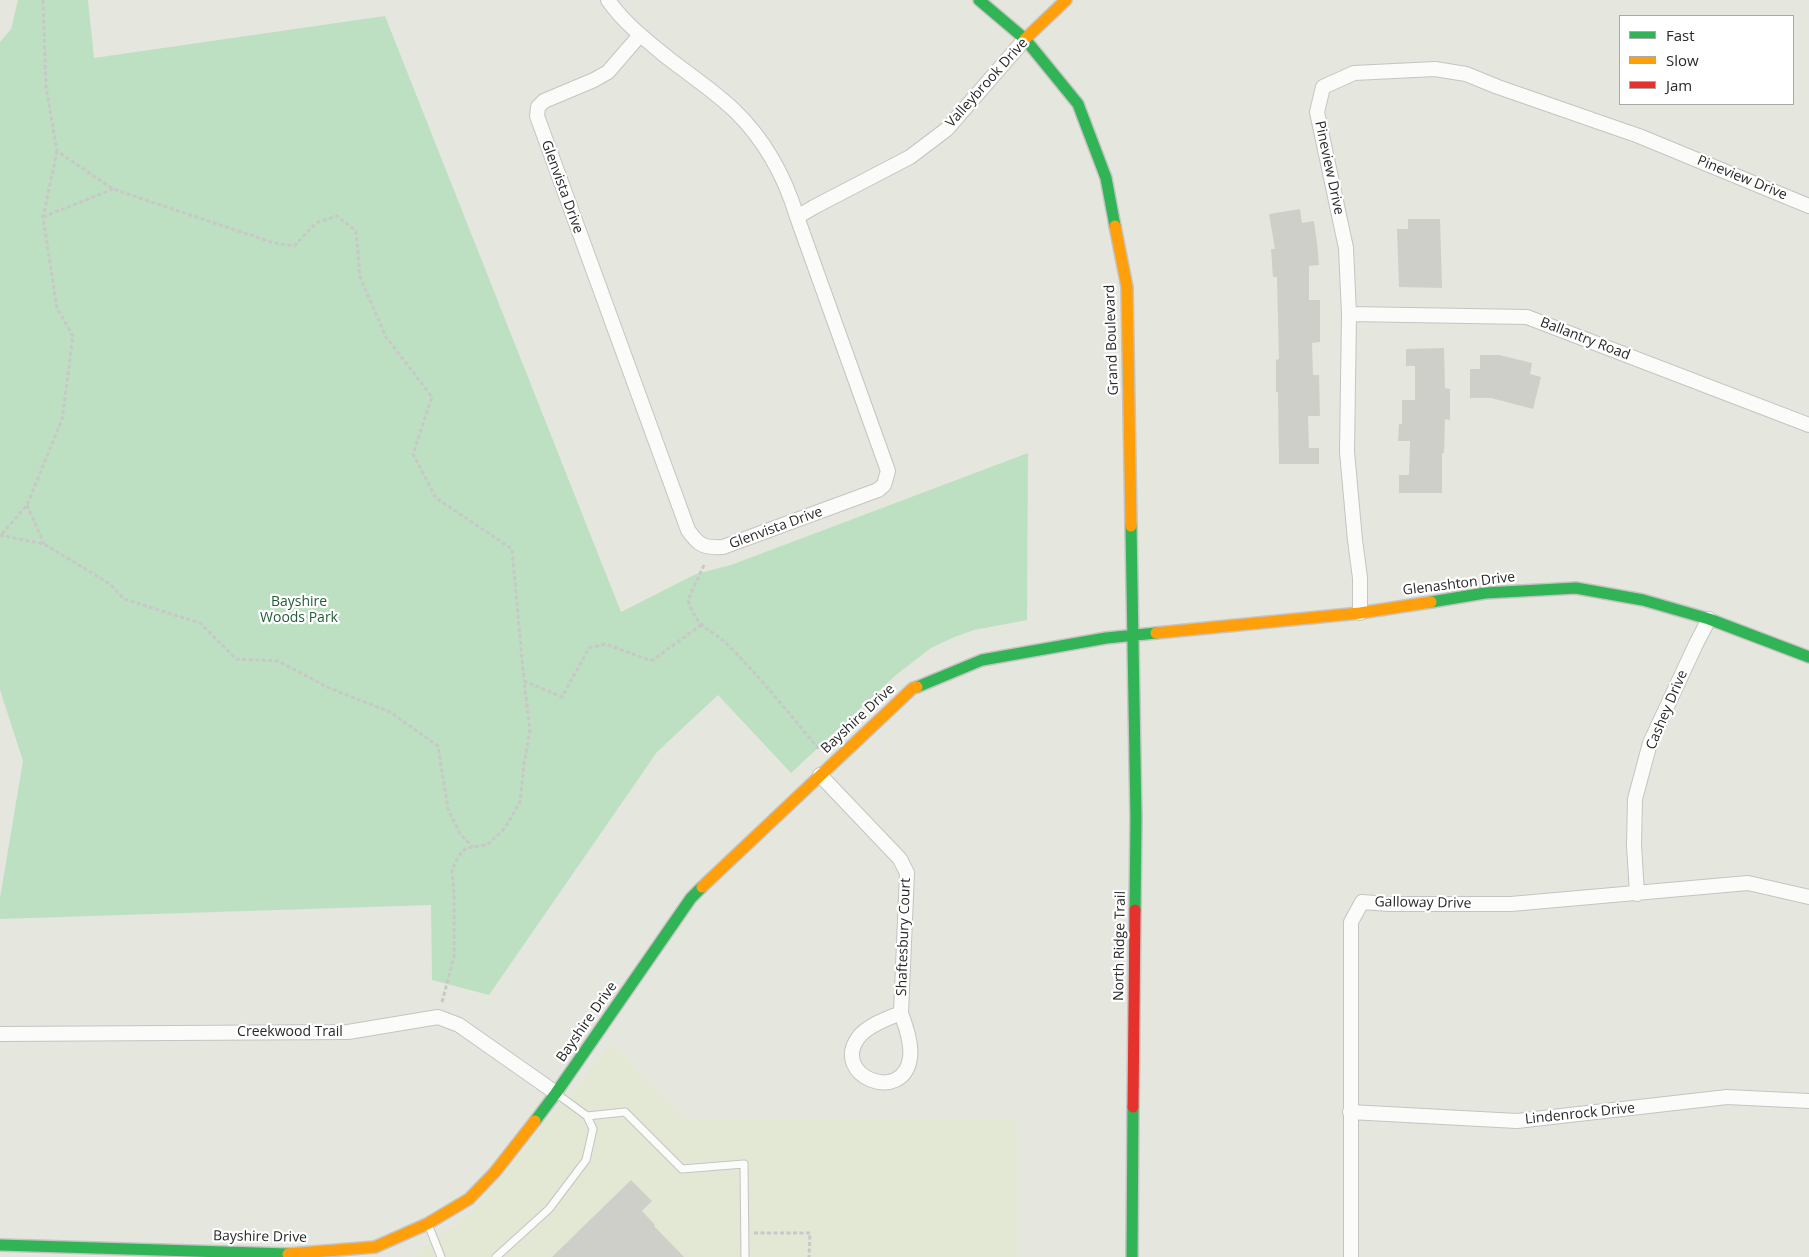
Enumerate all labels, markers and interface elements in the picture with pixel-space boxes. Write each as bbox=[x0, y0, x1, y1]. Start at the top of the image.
legend bbox=[1619, 15, 1794, 105]
text: Fast bbox=[1666, 25, 1695, 45]
street label: Valleybrook Drive bbox=[942, 35, 1032, 131]
text: Slow bbox=[1666, 50, 1699, 70]
text: Jam bbox=[1666, 75, 1692, 95]
street label: Pineview Drive bbox=[1311, 120, 1347, 216]
street label: Glenvista Drive bbox=[537, 138, 587, 236]
street label: Pineview Drive bbox=[1695, 152, 1789, 204]
street label: Grand Boulevard bbox=[1102, 284, 1122, 396]
street label: Ballantry Road bbox=[1538, 314, 1632, 364]
street label: Glenvista Drive bbox=[727, 503, 825, 553]
street label: Glenashton Drive bbox=[1402, 569, 1516, 599]
park label: Bayshire Woods Park bbox=[260, 594, 338, 626]
street label: Cashey Drive bbox=[1643, 668, 1691, 752]
street label: Bayshire Drive bbox=[818, 681, 898, 757]
street label: Shaftesbury Court bbox=[894, 878, 914, 996]
street label: North Ridge Trail bbox=[1111, 891, 1129, 1001]
street label: Galloway Drive bbox=[1374, 894, 1472, 912]
street label: Bayshire Drive bbox=[553, 979, 621, 1065]
street label: Creekwood Trail bbox=[237, 1024, 343, 1040]
street label: Lindenrock Drive bbox=[1524, 1100, 1636, 1128]
street label: Bayshire Drive bbox=[213, 1228, 307, 1246]

